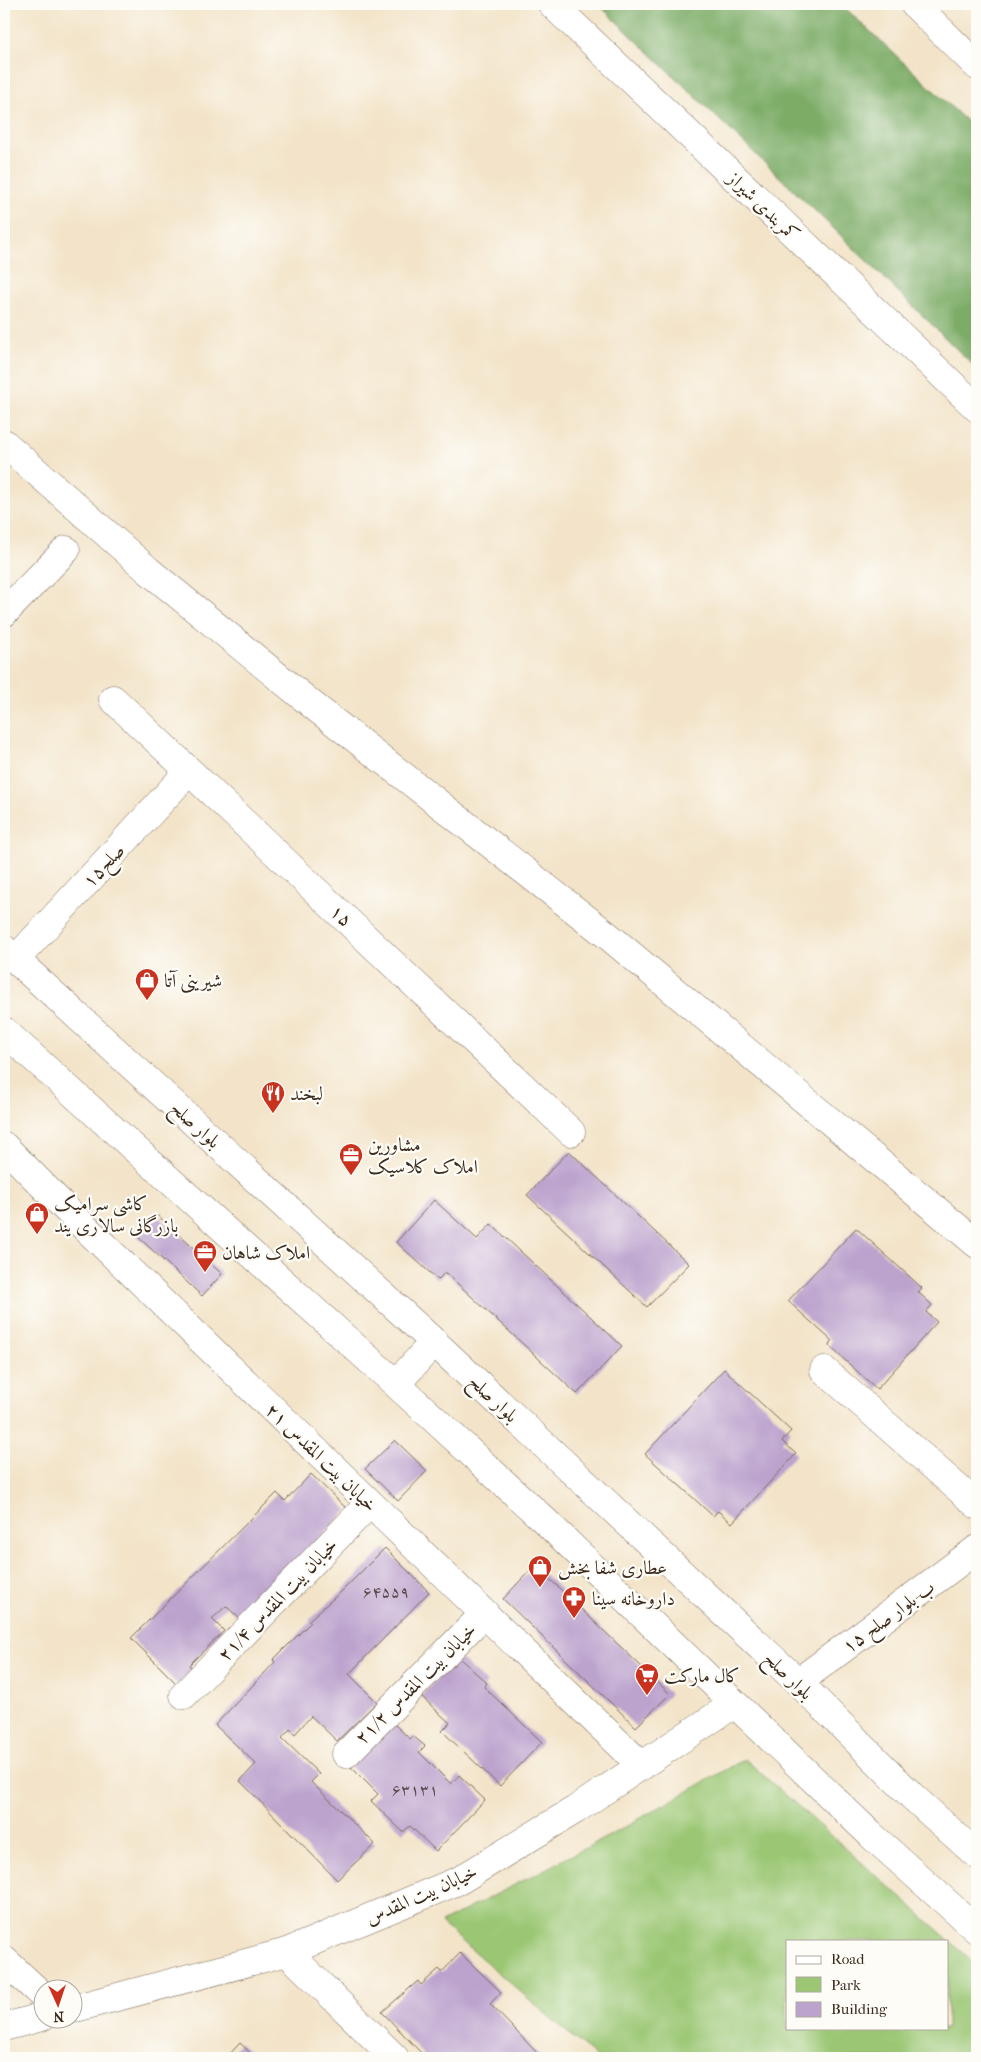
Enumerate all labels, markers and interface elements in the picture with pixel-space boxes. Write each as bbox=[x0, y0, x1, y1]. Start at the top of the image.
street label: کمربندی شیراز bbox=[721, 166, 804, 247]
street label: صلح۱۵ bbox=[78, 839, 134, 896]
street label: ۱۵ bbox=[326, 900, 357, 931]
shop icon: شیرینی آتا bbox=[134, 967, 160, 1001]
place label: شیرینی آتا bbox=[164, 970, 222, 993]
restaurant icon: لبخند bbox=[260, 1080, 286, 1114]
place label: لبخند bbox=[290, 1083, 323, 1105]
street label: بلوار صلح bbox=[162, 1097, 225, 1157]
place label: مشاورین املاک کلاسیک bbox=[368, 1134, 478, 1178]
office icon: مشاورین املاک کلاسیک bbox=[338, 1142, 364, 1176]
place label: کاشی سرامیک بازرگانی سالاری یند bbox=[54, 1193, 178, 1237]
shop icon: کاشی سرامیک بازرگانی سالاری یند bbox=[24, 1201, 50, 1235]
office icon: املاک شاهان bbox=[192, 1239, 218, 1273]
place label: املاک شاهان bbox=[222, 1242, 310, 1264]
street label: بلوار صلح bbox=[460, 1370, 523, 1431]
street label: خیابان بیت المقدس ۲۱ bbox=[261, 1399, 382, 1516]
street label: خیابان بیت المقدس ۲۱/۴ bbox=[213, 1534, 342, 1666]
shop icon: عطاری شفا بخش bbox=[527, 1554, 553, 1588]
place label: عطاری شفا بخش bbox=[558, 1557, 667, 1580]
street label: ۱۵ ب-بلوار صلح bbox=[838, 1576, 942, 1662]
house number: ۶۴۵۵۹ bbox=[363, 1582, 409, 1601]
pharmacy icon: داروخانه سینا bbox=[561, 1585, 587, 1619]
place label: داروخانه سینا bbox=[592, 1588, 675, 1610]
street label: خیابان بیت المقدس ۲۱/۲ bbox=[351, 1619, 481, 1749]
street label: بلوار صلح bbox=[755, 1647, 817, 1709]
supermarket icon: کال مارکت bbox=[634, 1662, 660, 1696]
place label: کال مارکت bbox=[664, 1665, 740, 1687]
house number: ۶۳۱۳۱ bbox=[392, 1780, 438, 1799]
street label: خیابان بیت المقدس bbox=[362, 1860, 481, 1929]
legend bbox=[786, 1940, 948, 2030]
text: Road bbox=[831, 1950, 865, 1968]
text: Park bbox=[831, 1976, 861, 1994]
north arrow bbox=[32, 1980, 82, 2030]
text: Building bbox=[831, 2000, 888, 2018]
text: N bbox=[53, 2008, 64, 2025]

